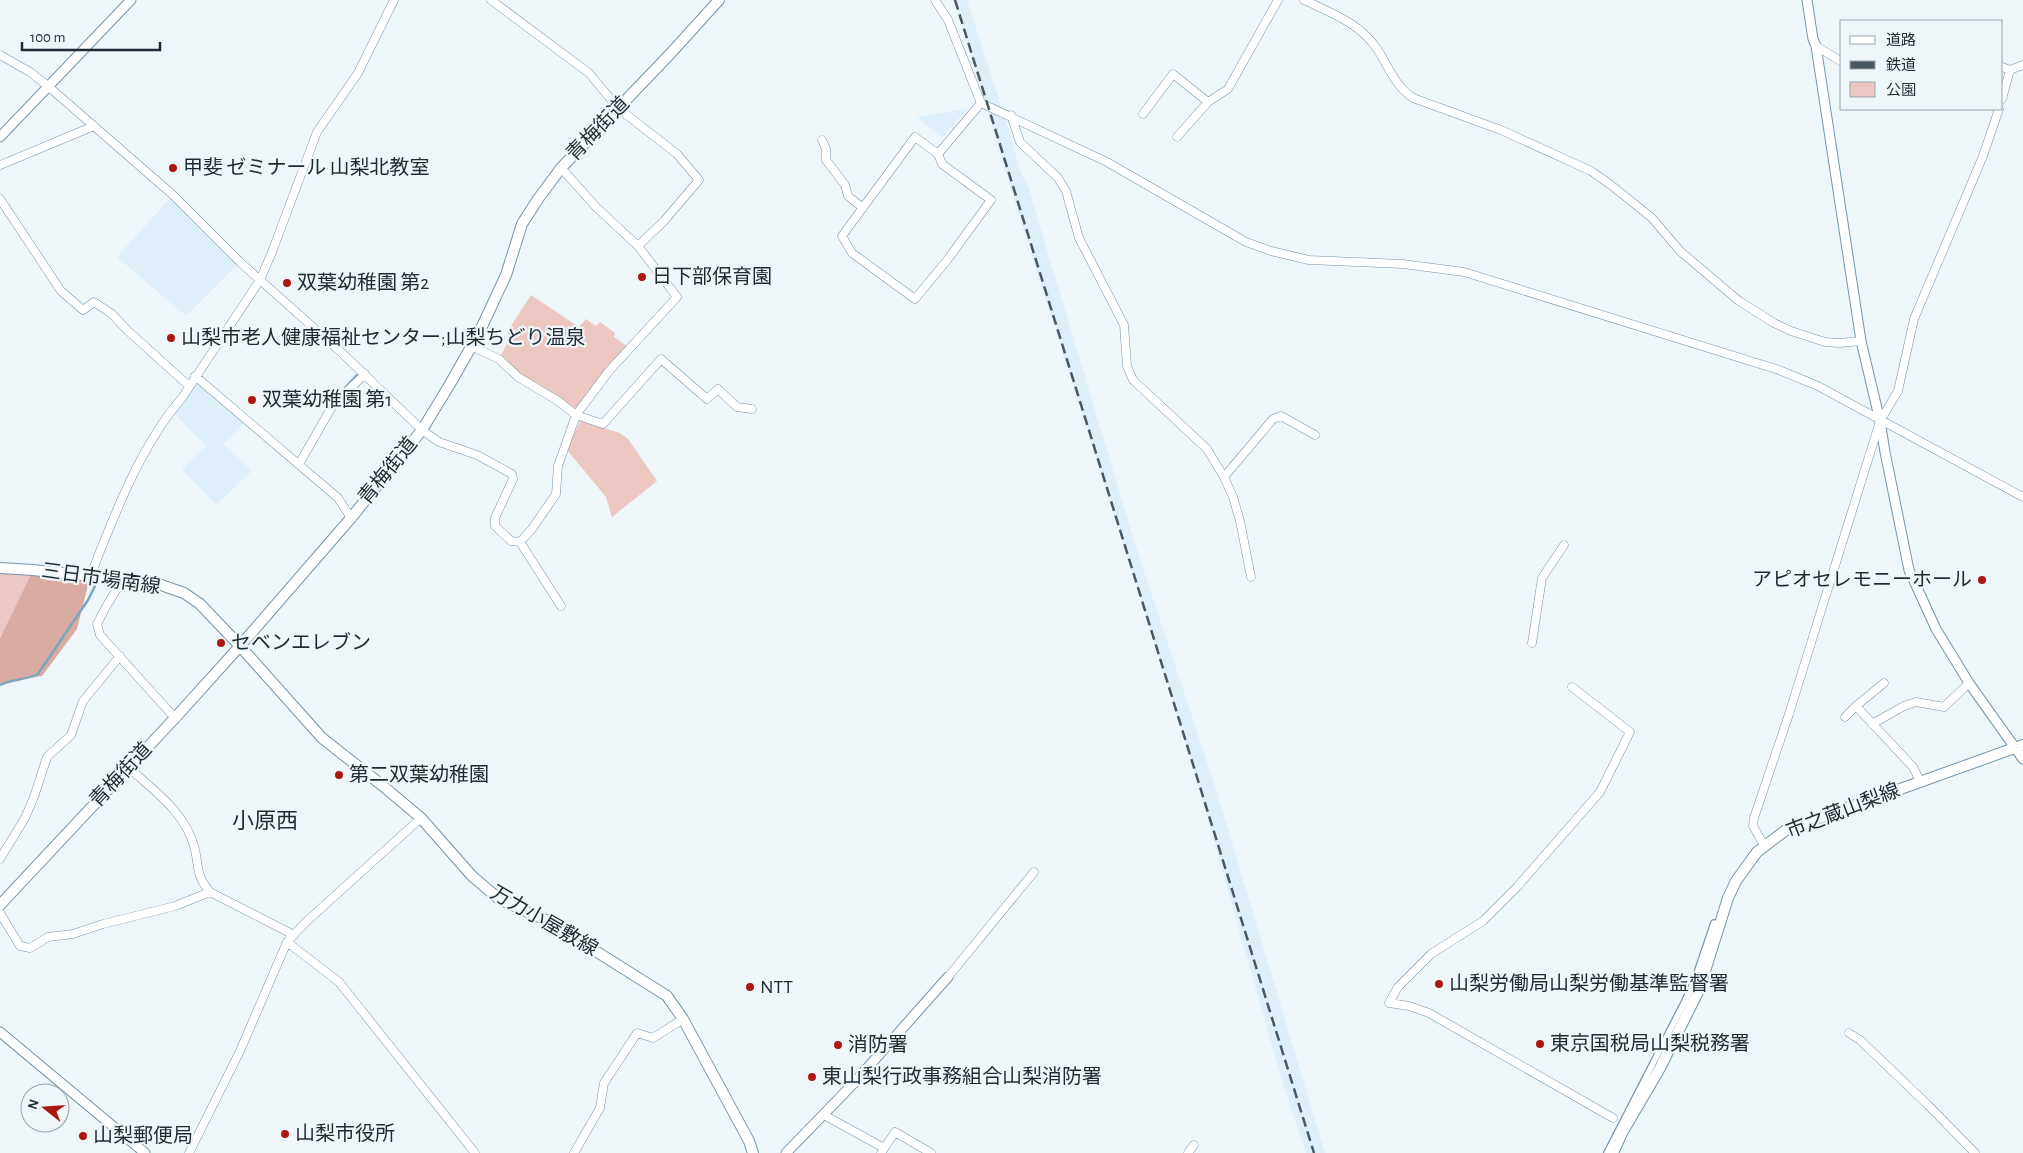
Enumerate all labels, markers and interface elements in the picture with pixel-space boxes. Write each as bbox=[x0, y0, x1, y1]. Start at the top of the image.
scale bar bbox=[22, 20, 160, 52]
legend bbox=[1840, 20, 2003, 110]
text: 100 m bbox=[30, 30, 65, 45]
text: 道路 bbox=[1886, 32, 1916, 48]
text: 鉄道 bbox=[1886, 57, 1916, 73]
text: 公園 bbox=[1886, 82, 1916, 98]
street label: 青梅街道 bbox=[562, 93, 633, 165]
place label: 甲斐 ゼミナール 山梨北教室 bbox=[183, 156, 430, 178]
marker: 甲斐 ゼミナール 山梨北教室 bbox=[167, 162, 179, 174]
place label: 日下部保育園 bbox=[652, 266, 772, 287]
marker: 日下部保育園 bbox=[636, 271, 648, 283]
place label: 双葉幼稚園 第2 bbox=[297, 272, 429, 293]
marker: 双葉幼稚園 第2 bbox=[281, 277, 293, 289]
place label: 山梨市老人健康福祉センター;山梨ちどり温泉 bbox=[181, 327, 586, 348]
marker: 山梨市老人健康福祉センター;山梨ちどり温泉 bbox=[165, 332, 177, 344]
place label: 双葉幼稚園 第1 bbox=[262, 389, 392, 410]
marker: 双葉幼稚園 第1 bbox=[246, 394, 258, 406]
street label: 青梅街道 bbox=[354, 433, 421, 508]
street label: 三日市場南線 bbox=[40, 559, 162, 597]
place label: アピオセレモニーホール bbox=[1752, 569, 1972, 590]
marker: アピオセレモニーホール bbox=[1976, 574, 1988, 586]
place label: セベンエレブン bbox=[231, 631, 371, 653]
marker: セベンエレブン bbox=[215, 637, 227, 649]
street label: 青梅街道 bbox=[86, 738, 156, 811]
place label: 第二双葉幼稚園 bbox=[349, 764, 489, 785]
marker: 第二双葉幼稚園 bbox=[333, 769, 345, 781]
street label: 市之蔵山梨線 bbox=[1783, 778, 1903, 842]
district label: 小原西 bbox=[232, 810, 298, 832]
street label: 万力小屋敷線 bbox=[487, 881, 602, 960]
place label: 山梨労働局山梨労働基準監督署 bbox=[1449, 972, 1729, 994]
place label: NTT bbox=[760, 977, 793, 997]
marker: 山梨労働局山梨労働基準監督署 bbox=[1433, 978, 1445, 990]
marker: NTT bbox=[744, 981, 756, 993]
place label: 東京国税局山梨税務署 bbox=[1550, 1032, 1750, 1054]
place label: 消防署 bbox=[848, 1034, 908, 1055]
marker: 東京国税局山梨税務署 bbox=[1534, 1038, 1546, 1050]
marker: 消防署 bbox=[832, 1039, 844, 1051]
place label: 東山梨行政事務組合山梨消防署 bbox=[822, 1065, 1102, 1087]
marker: 東山梨行政事務組合山梨消防署 bbox=[806, 1071, 818, 1083]
north arrow bbox=[20, 1083, 70, 1133]
text: N bbox=[25, 1098, 42, 1111]
place label: 山梨市役所 bbox=[295, 1123, 395, 1144]
place label: 山梨郵便局 bbox=[93, 1125, 193, 1146]
marker: 山梨市役所 bbox=[279, 1128, 291, 1140]
marker: 山梨郵便局 bbox=[77, 1130, 89, 1142]

